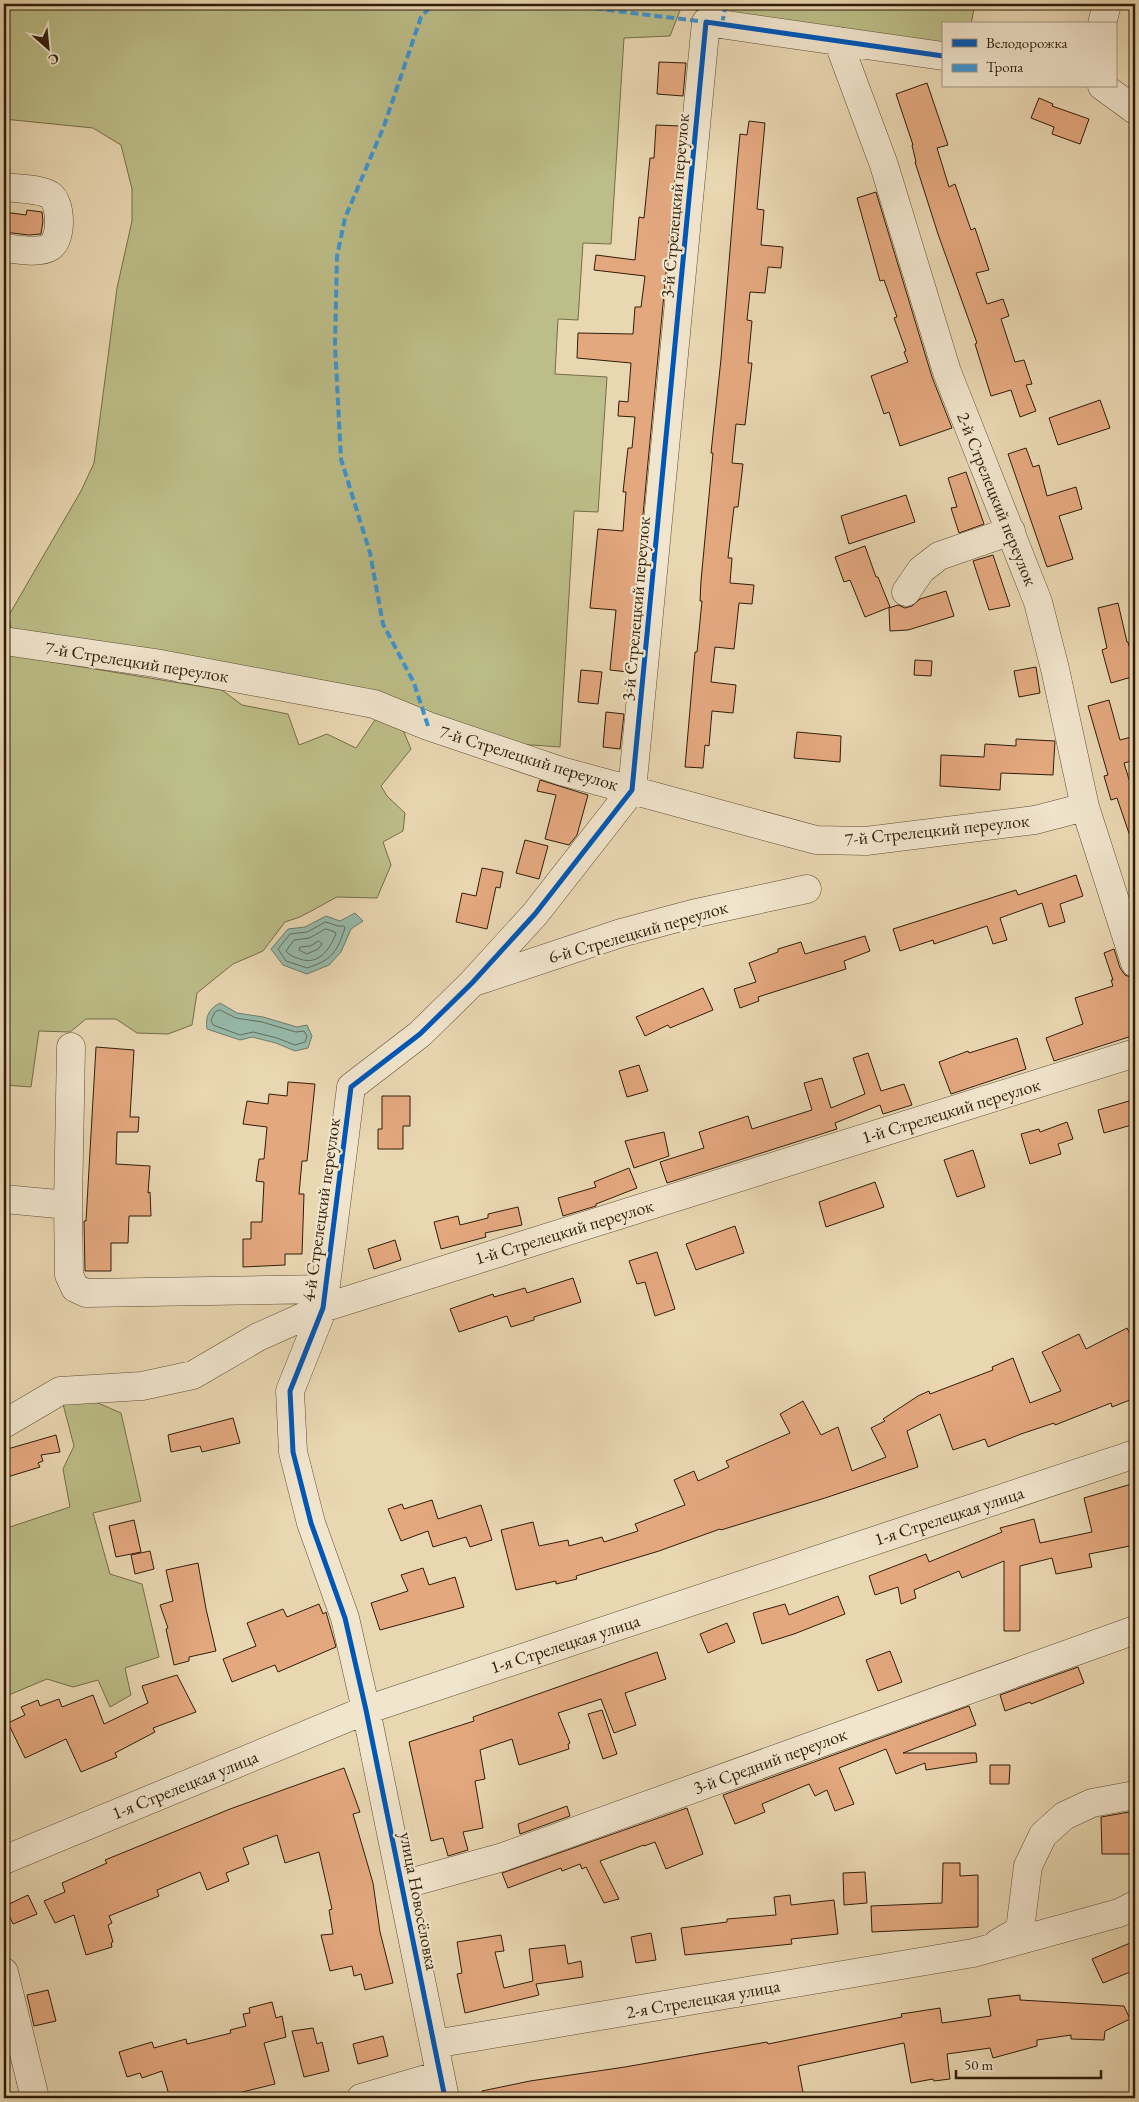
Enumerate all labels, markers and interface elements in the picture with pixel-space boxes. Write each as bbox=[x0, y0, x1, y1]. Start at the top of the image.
north arrow bbox=[22, 22, 72, 72]
legend bbox=[942, 22, 1116, 88]
text: Велодорожка bbox=[986, 33, 1067, 52]
text: С bbox=[45, 49, 62, 70]
text: Тропа bbox=[986, 57, 1023, 76]
street label: 3-й Стрелецкий переулок bbox=[655, 112, 694, 299]
street label: 2-й Стрелецкий переулок bbox=[952, 409, 1043, 589]
street label: 3-й Стрелецкий переулок bbox=[616, 515, 655, 702]
street label: 7-й Стрелецкий переулок bbox=[44, 636, 231, 687]
street label: 7-й Стрелецкий переулок bbox=[437, 719, 622, 796]
street label: 7-й Стрелецкий переулок bbox=[844, 808, 1031, 851]
street label: 6-й Стрелецкий переулок bbox=[546, 895, 731, 968]
street label: 1-й Стрелецкий переулок bbox=[859, 1072, 1043, 1149]
street label: 4-й Стрелецкий переулок bbox=[296, 1116, 345, 1303]
street label: 1-й Стрелецкий переулок bbox=[472, 1193, 656, 1270]
street label: 1-я Стрелецкая улица bbox=[871, 1480, 1027, 1551]
street label: 1-я Стрелецкая улица bbox=[487, 1608, 643, 1679]
street label: 3-й Средний переулок bbox=[690, 1722, 850, 1799]
street label: 1-я Стрелецкая улица bbox=[108, 1744, 262, 1824]
street label: улица Новосёловка bbox=[395, 1830, 444, 1973]
street label: 2-я Стрелецкая улица bbox=[624, 1974, 782, 2023]
scale bar bbox=[956, 2047, 1102, 2079]
text: 50 m bbox=[964, 2055, 993, 2074]

